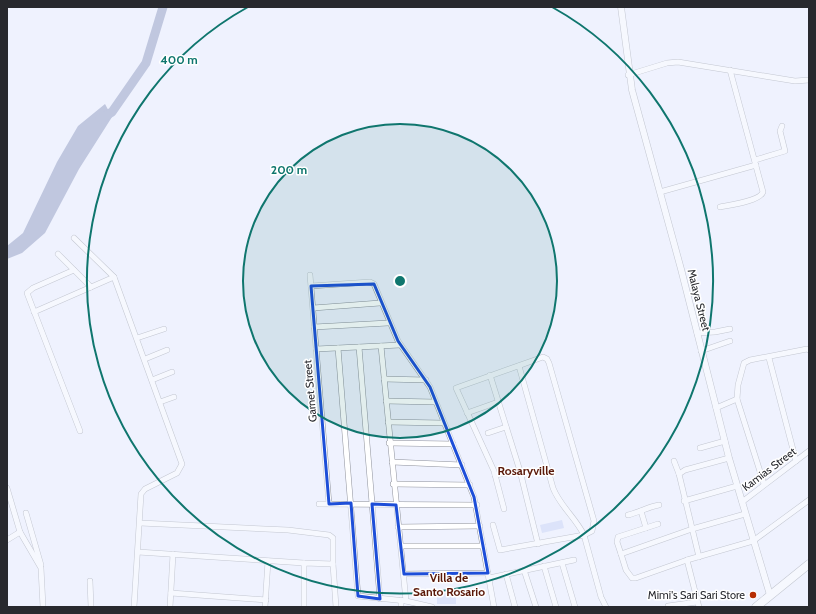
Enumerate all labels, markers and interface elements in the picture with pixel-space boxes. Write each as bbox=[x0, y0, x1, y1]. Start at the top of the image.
text: 400 m bbox=[160, 52, 198, 67]
text: 200 m bbox=[271, 162, 307, 177]
street label: Malaya Street bbox=[685, 268, 714, 333]
centre of rings bbox=[393, 274, 407, 288]
street label: Garnet Street bbox=[300, 359, 320, 423]
street label: Kamias Street bbox=[739, 444, 799, 494]
district label: Rosaryville bbox=[498, 463, 554, 478]
district label: Villa de Santo Rosario bbox=[413, 570, 485, 599]
place label: Mimi's Sari Sari Store bbox=[648, 588, 745, 602]
marker: Mimi's Sari Sari Store bbox=[748, 590, 758, 600]

